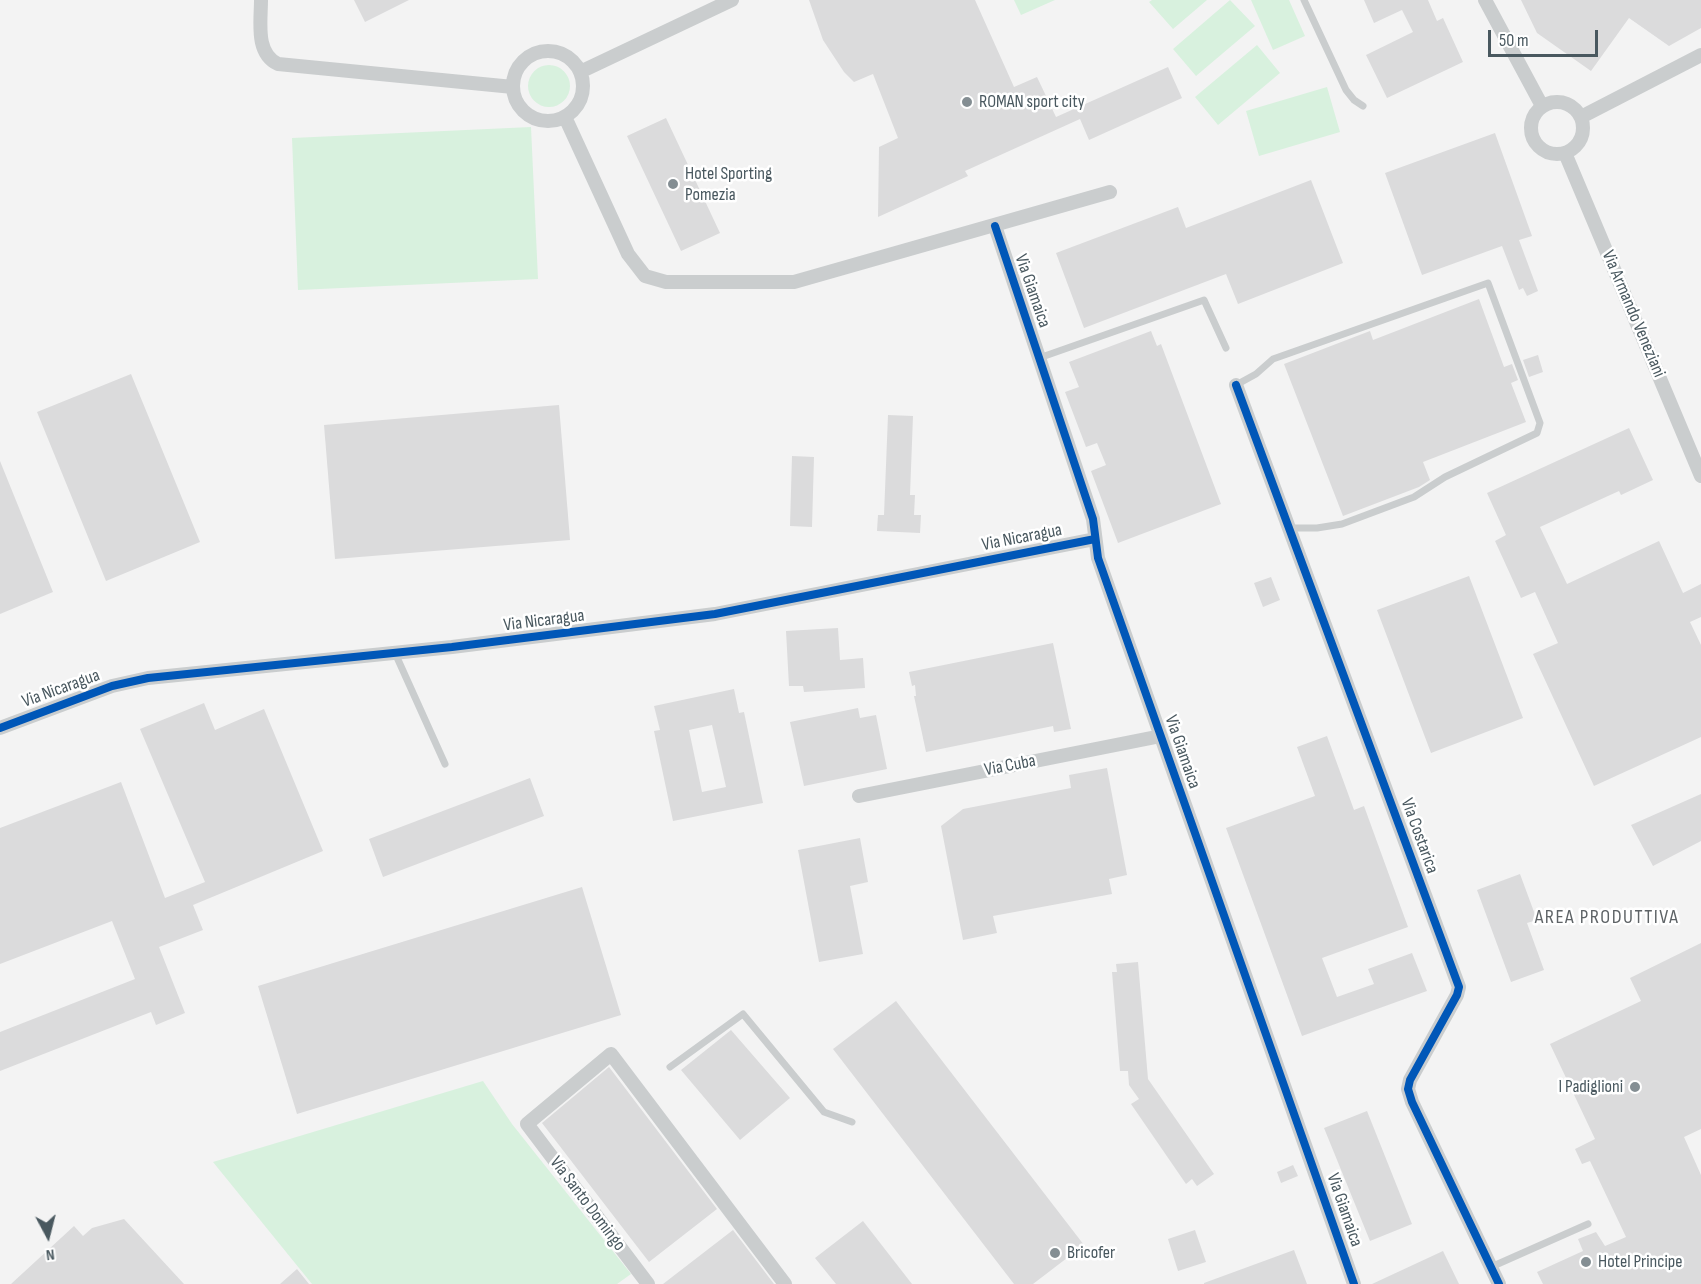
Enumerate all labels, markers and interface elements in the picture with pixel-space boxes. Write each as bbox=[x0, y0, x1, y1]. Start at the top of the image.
scale bar bbox=[1491, 18, 1600, 56]
text: 50 m bbox=[1499, 30, 1529, 51]
place label: ROMAN sport city bbox=[979, 91, 1085, 113]
marker: ROMAN sport city bbox=[960, 95, 974, 109]
place label: Hotel Sporting Pomezia bbox=[685, 163, 772, 206]
marker: Hotel Sporting Pomezia bbox=[666, 177, 680, 191]
street label: Via Armando Veneziani bbox=[1596, 247, 1670, 381]
street label: Via Giamaica bbox=[1009, 251, 1055, 331]
street label: Via Nicaragua bbox=[980, 520, 1064, 556]
street label: Via Nicaragua bbox=[502, 605, 586, 637]
street label: Via Nicaragua bbox=[19, 665, 103, 713]
street label: Via Giamaica bbox=[1159, 712, 1205, 792]
street label: Via Cuba bbox=[983, 750, 1037, 782]
street label: Via Costarica bbox=[1395, 795, 1443, 877]
district label: AREA PRODUTTIVA bbox=[1535, 906, 1679, 930]
place label: I Padiglioni bbox=[1559, 1076, 1623, 1098]
marker: I Padiglioni bbox=[1628, 1080, 1642, 1094]
street label: Via Santo Domingo bbox=[544, 1152, 630, 1256]
street label: Via Giamaica bbox=[1321, 1170, 1367, 1250]
north arrow bbox=[18, 1206, 78, 1266]
place label: Bricofer bbox=[1067, 1242, 1115, 1264]
text: N bbox=[45, 1244, 56, 1264]
marker: Bricofer bbox=[1048, 1246, 1062, 1260]
place label: Hotel Principe bbox=[1598, 1251, 1682, 1273]
marker: Hotel Principe bbox=[1579, 1255, 1593, 1269]

